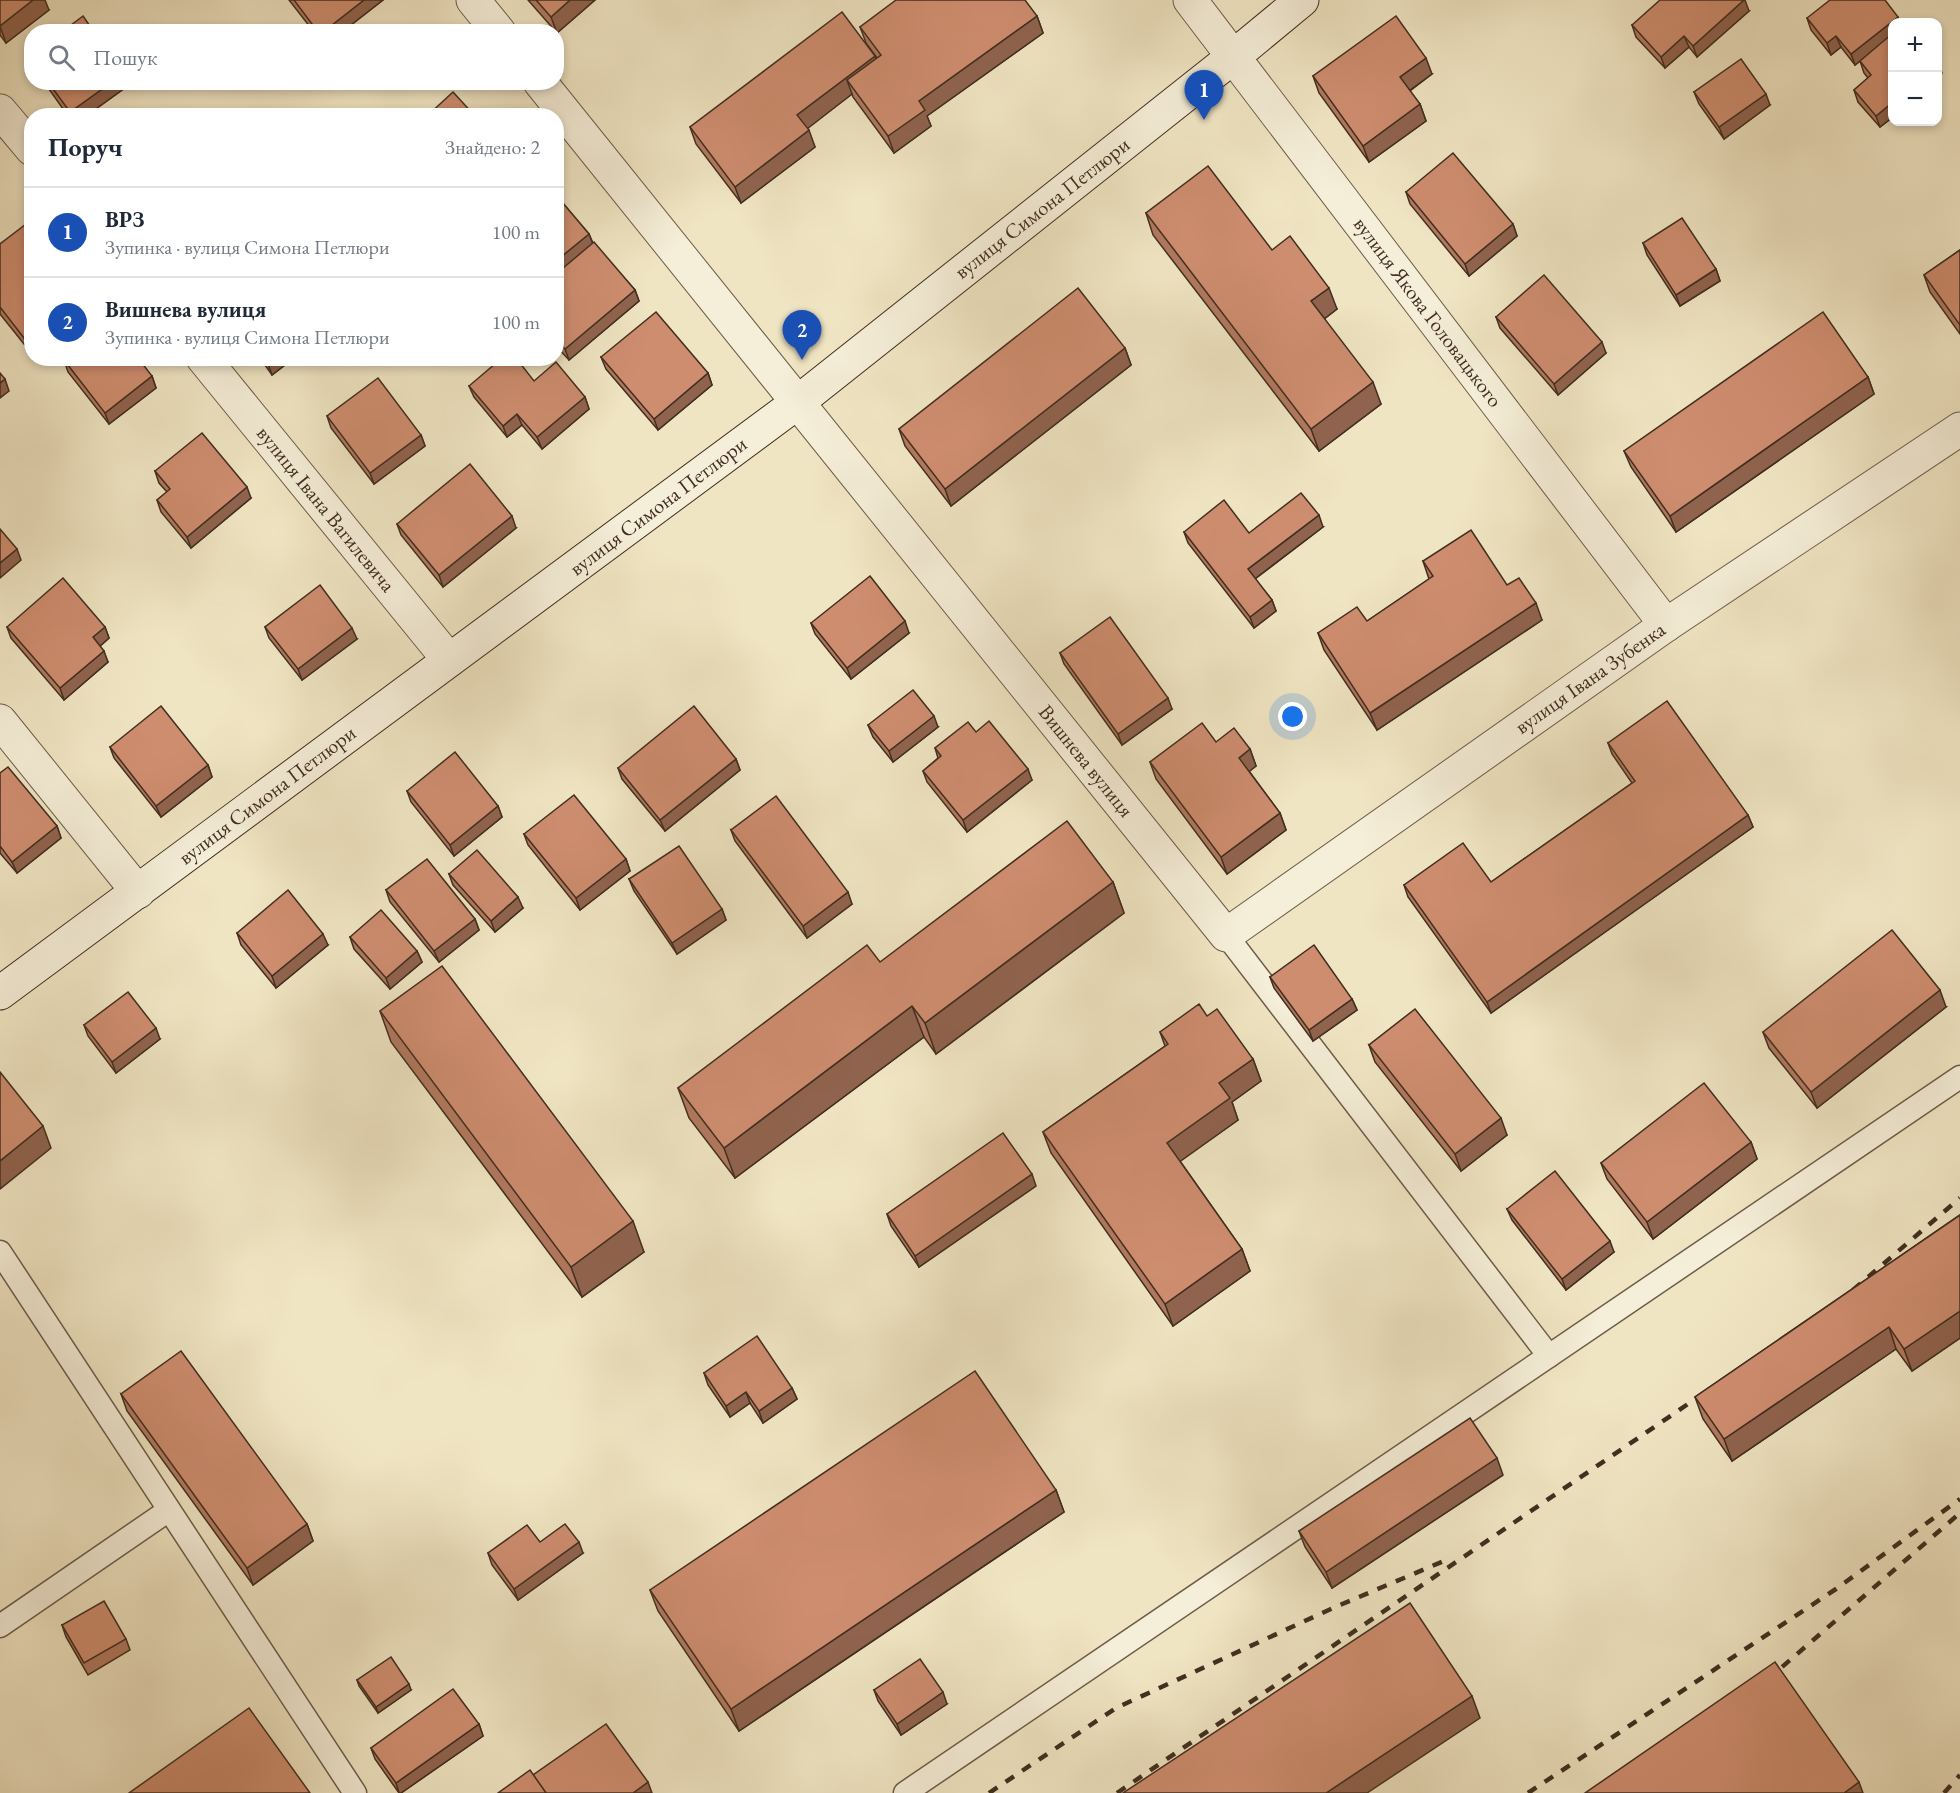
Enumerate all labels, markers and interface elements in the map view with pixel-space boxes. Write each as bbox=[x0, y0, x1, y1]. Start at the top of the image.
map controls bbox=[1888, 18, 1942, 126]
button: + bbox=[1888, 18, 1942, 72]
search box bbox=[24, 24, 564, 90]
icon: search bbox=[45, 41, 78, 74]
text: Пошук bbox=[93, 43, 157, 72]
pin: 1 bbox=[1184, 70, 1224, 120]
button: − bbox=[1888, 72, 1942, 126]
text: Поруч bbox=[48, 130, 123, 164]
street label: вулиця Симона Петлюри bbox=[948, 131, 1135, 285]
text: Знайдено: 2 bbox=[445, 134, 540, 160]
text: ВРЗ bbox=[105, 205, 144, 234]
street label: вулиця Якова Головацького bbox=[1348, 211, 1509, 412]
text: 1 bbox=[62, 219, 73, 245]
text: 100 m bbox=[492, 219, 540, 245]
text: Зупинка · вулиця Симона Петлюри bbox=[105, 234, 389, 260]
text: Вишнева вулиця bbox=[105, 295, 266, 324]
text: 2 bbox=[62, 309, 73, 335]
text: 100 m bbox=[492, 309, 540, 335]
pin: 2 bbox=[782, 310, 822, 360]
text: Зупинка · вулиця Симона Петлюри bbox=[105, 324, 389, 350]
street label: вулиця Івана Вагилевича bbox=[251, 420, 402, 598]
street label: вулиця Симона Петлюри bbox=[564, 430, 752, 581]
street label: вулиця Івана Зубенка bbox=[1509, 615, 1671, 740]
street label: Вишнева вулиця bbox=[1033, 699, 1140, 822]
your location bbox=[1278, 702, 1307, 731]
street label: вулиця Симона Петлюри bbox=[173, 719, 361, 870]

